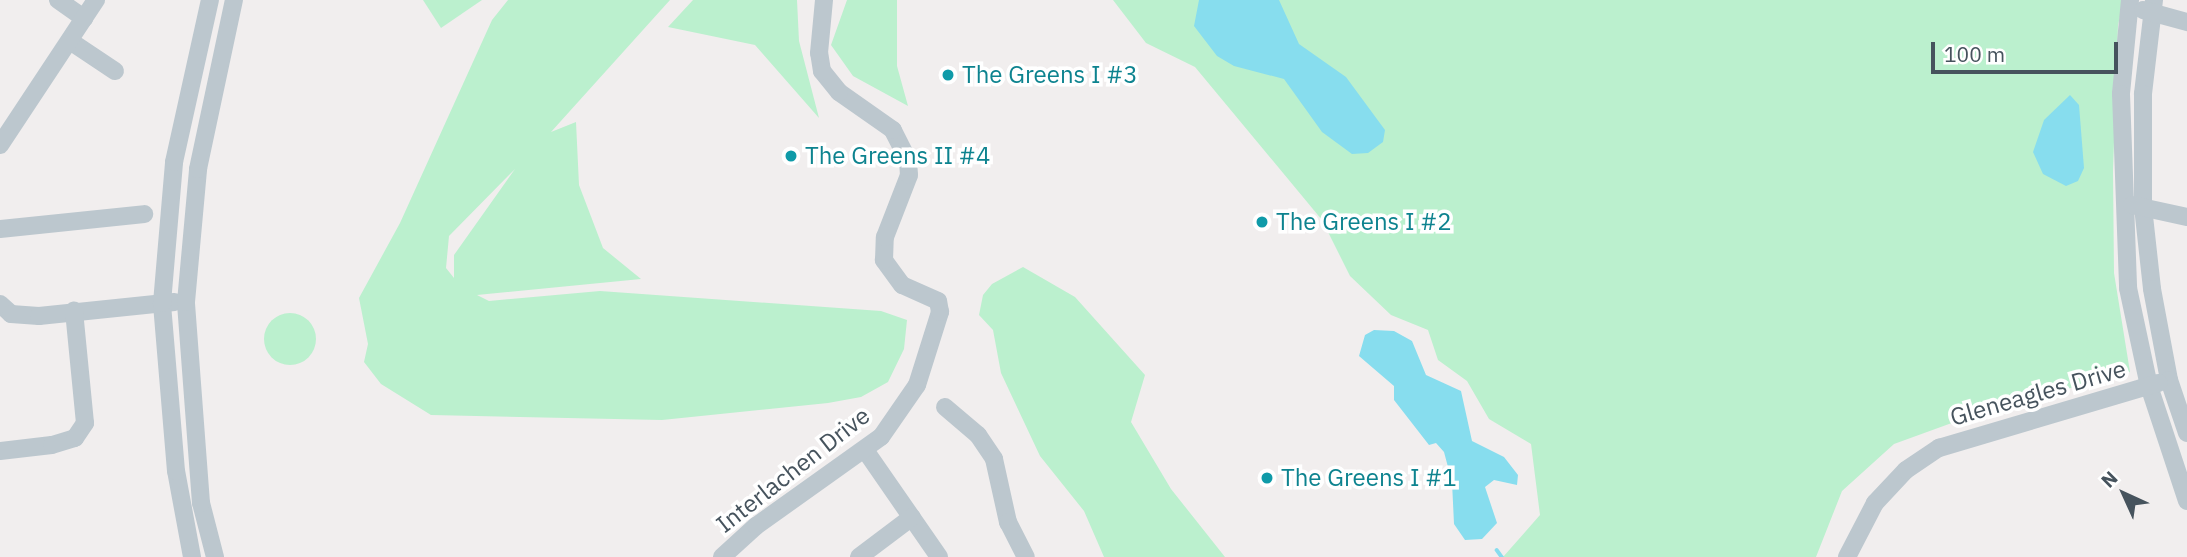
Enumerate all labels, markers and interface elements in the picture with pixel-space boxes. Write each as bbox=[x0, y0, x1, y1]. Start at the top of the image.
scale bar bbox=[1935, 28, 2122, 72]
text: 100 m bbox=[1944, 40, 2005, 68]
place label: The Greens I #3 bbox=[962, 61, 1138, 89]
marker: The Greens I #3 bbox=[940, 67, 956, 83]
place label: The Greens II #4 bbox=[805, 142, 990, 170]
marker: The Greens II #4 bbox=[783, 148, 799, 164]
place label: The Greens I #2 bbox=[1276, 208, 1452, 236]
marker: The Greens I #2 bbox=[1254, 214, 1270, 230]
street label: Gleneagles Drive bbox=[1947, 354, 2129, 432]
street label: Interlachen Drive bbox=[711, 401, 875, 539]
north arrow bbox=[2089, 459, 2159, 529]
place label: The Greens I #1 bbox=[1281, 464, 1457, 492]
text: N bbox=[2096, 466, 2122, 493]
marker: The Greens I #1 bbox=[1259, 470, 1275, 486]

